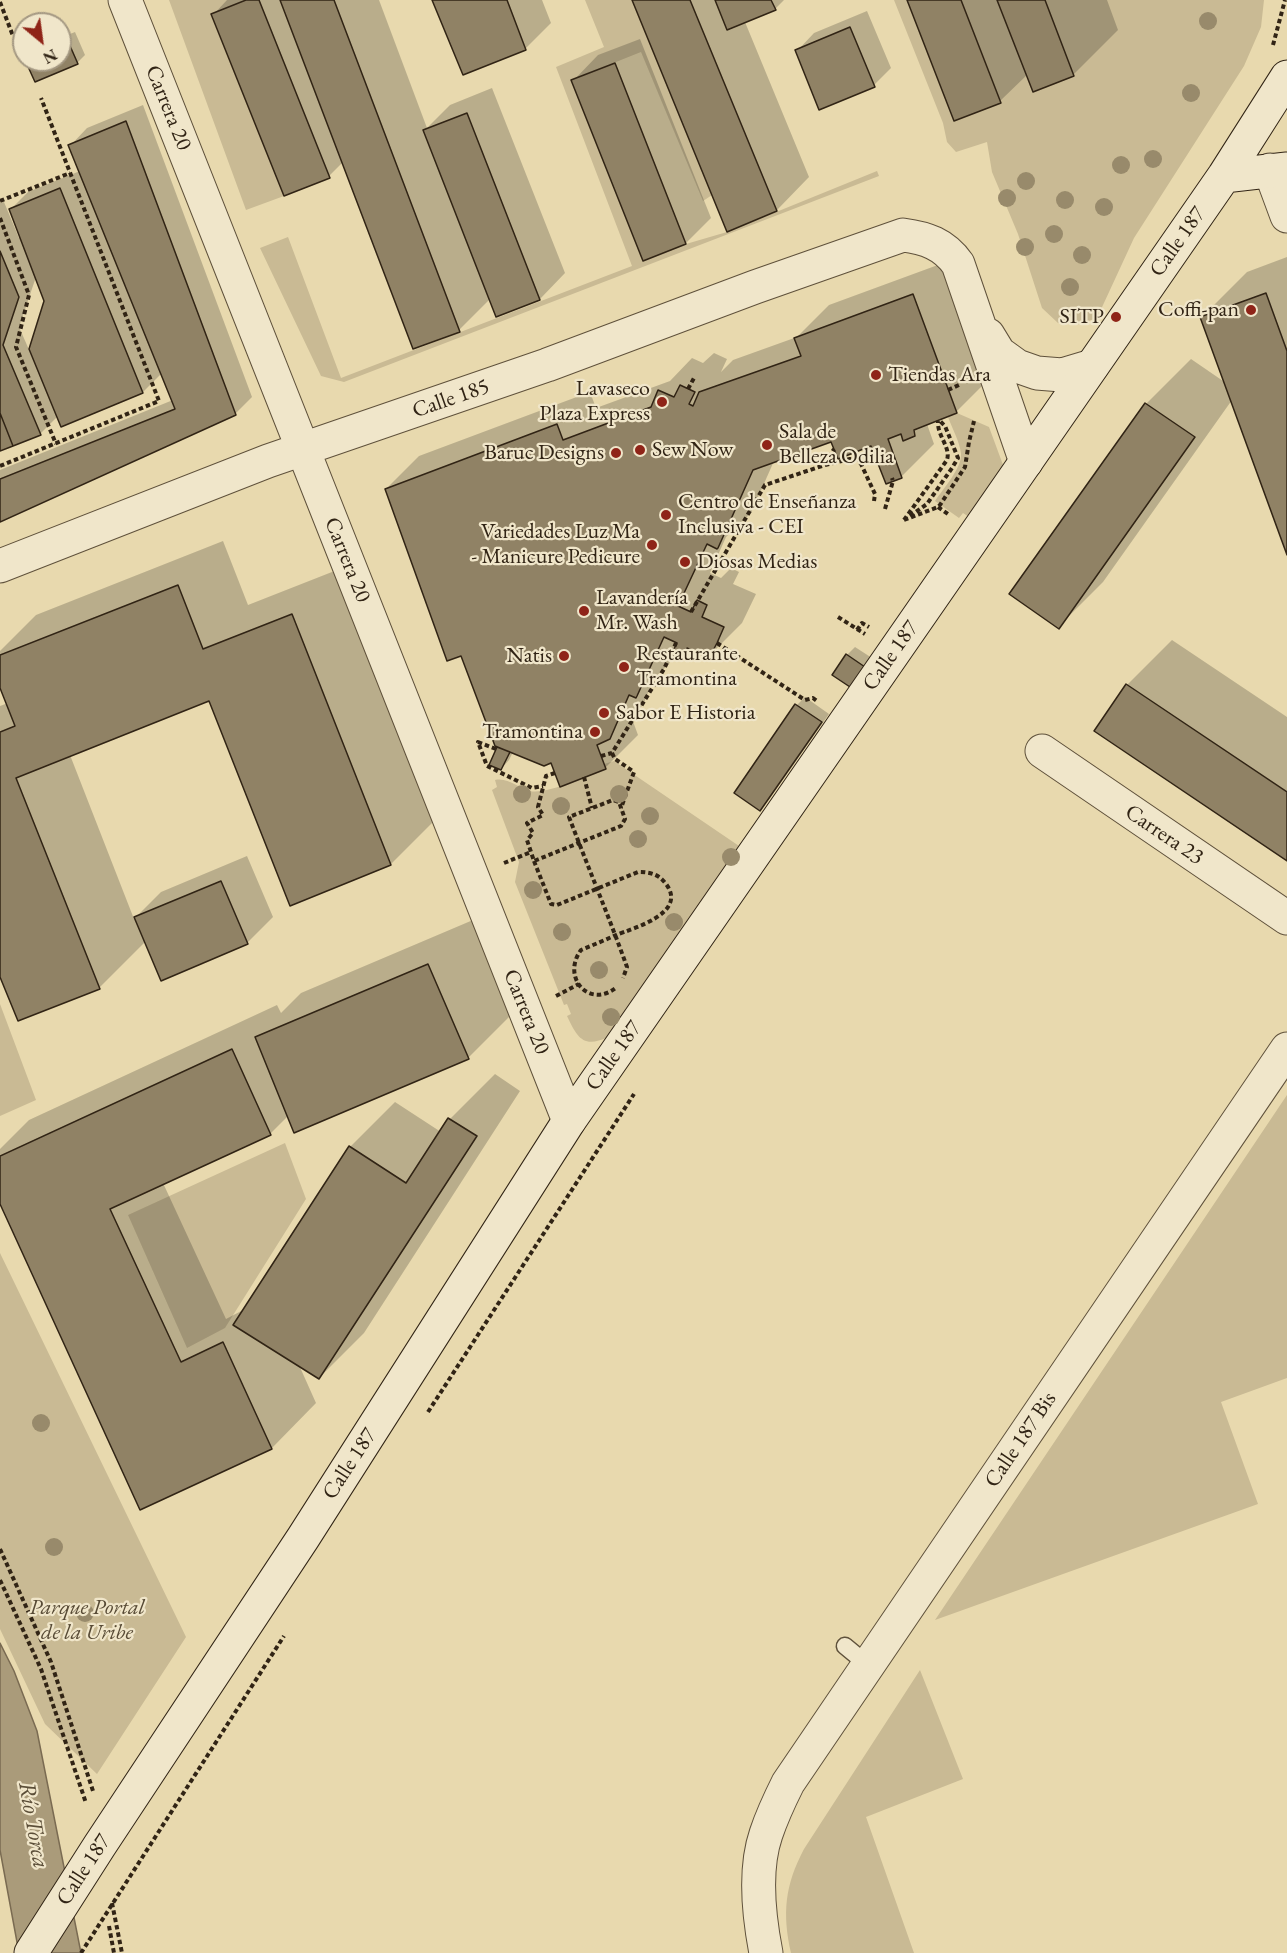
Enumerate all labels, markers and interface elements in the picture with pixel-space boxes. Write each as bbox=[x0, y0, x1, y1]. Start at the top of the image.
north arrow bbox=[12, 12, 72, 72]
text: N bbox=[39, 44, 61, 69]
street label: Carrera 20 bbox=[139, 62, 197, 154]
street label: Calle 187 bbox=[1144, 202, 1212, 282]
place label: Coffi-pan bbox=[1158, 297, 1239, 323]
marker: Coffi-pan bbox=[1244, 303, 1258, 317]
place label: SITP bbox=[1059, 304, 1104, 330]
marker: SITP bbox=[1109, 310, 1123, 324]
place label: Tiendas Ara bbox=[888, 362, 991, 388]
marker: Tiendas Ara bbox=[869, 368, 883, 382]
street label: Calle 185 bbox=[409, 374, 493, 424]
place label: Lavaseco Plaza Express bbox=[539, 376, 650, 428]
marker: Lavaseco Plaza Express bbox=[655, 395, 669, 409]
place label: Sala de Belleza Odilia bbox=[779, 419, 894, 470]
place label: Sew Now bbox=[652, 437, 733, 463]
marker: Sala de Belleza Odilia bbox=[760, 438, 774, 452]
place label: Baruc Designs bbox=[484, 440, 604, 466]
marker: Sew Now bbox=[633, 443, 647, 457]
marker: Baruc Designs bbox=[609, 446, 623, 460]
place label: Centro de Enseñanza Inclusiva - CEI bbox=[678, 489, 856, 540]
marker: Centro de Enseñanza Inclusiva - CEI bbox=[659, 508, 673, 522]
street label: Carrera 20 bbox=[318, 514, 376, 606]
place label: Variedades Luz Ma - Manicure Pedicure bbox=[471, 519, 640, 570]
marker: Variedades Luz Ma - Manicure Pedicure bbox=[645, 538, 659, 552]
place label: Diosas Medias bbox=[697, 549, 817, 575]
marker: Diosas Medias bbox=[678, 555, 692, 569]
place label: Lavandería Mr. Wash bbox=[596, 585, 688, 636]
marker: Lavandería Mr. Wash bbox=[577, 604, 591, 618]
street label: Calle 187 bbox=[857, 616, 925, 696]
place label: Restaurante Tramontina bbox=[636, 641, 738, 692]
place label: Natis bbox=[506, 643, 552, 669]
marker: Natis bbox=[557, 649, 571, 663]
marker: Restaurante Tramontina bbox=[617, 660, 631, 674]
place label: Sabor E Historia bbox=[616, 700, 755, 726]
marker: Sabor E Historia bbox=[597, 706, 611, 720]
place label: Tramontina bbox=[482, 719, 583, 745]
marker: Tramontina bbox=[588, 725, 602, 739]
street label: Carrera 23 bbox=[1120, 799, 1208, 871]
street label: Carrera 20 bbox=[497, 966, 555, 1058]
street label: Calle 187 bbox=[580, 1016, 648, 1096]
street label: Calle 187 Bis bbox=[979, 1387, 1063, 1493]
street label: Calle 187 bbox=[317, 1423, 383, 1505]
park label: Parque Portal de la Uribe bbox=[29, 1595, 145, 1646]
water label: Río Torca bbox=[11, 1779, 55, 1871]
street label: Calle 187 bbox=[51, 1829, 117, 1911]

